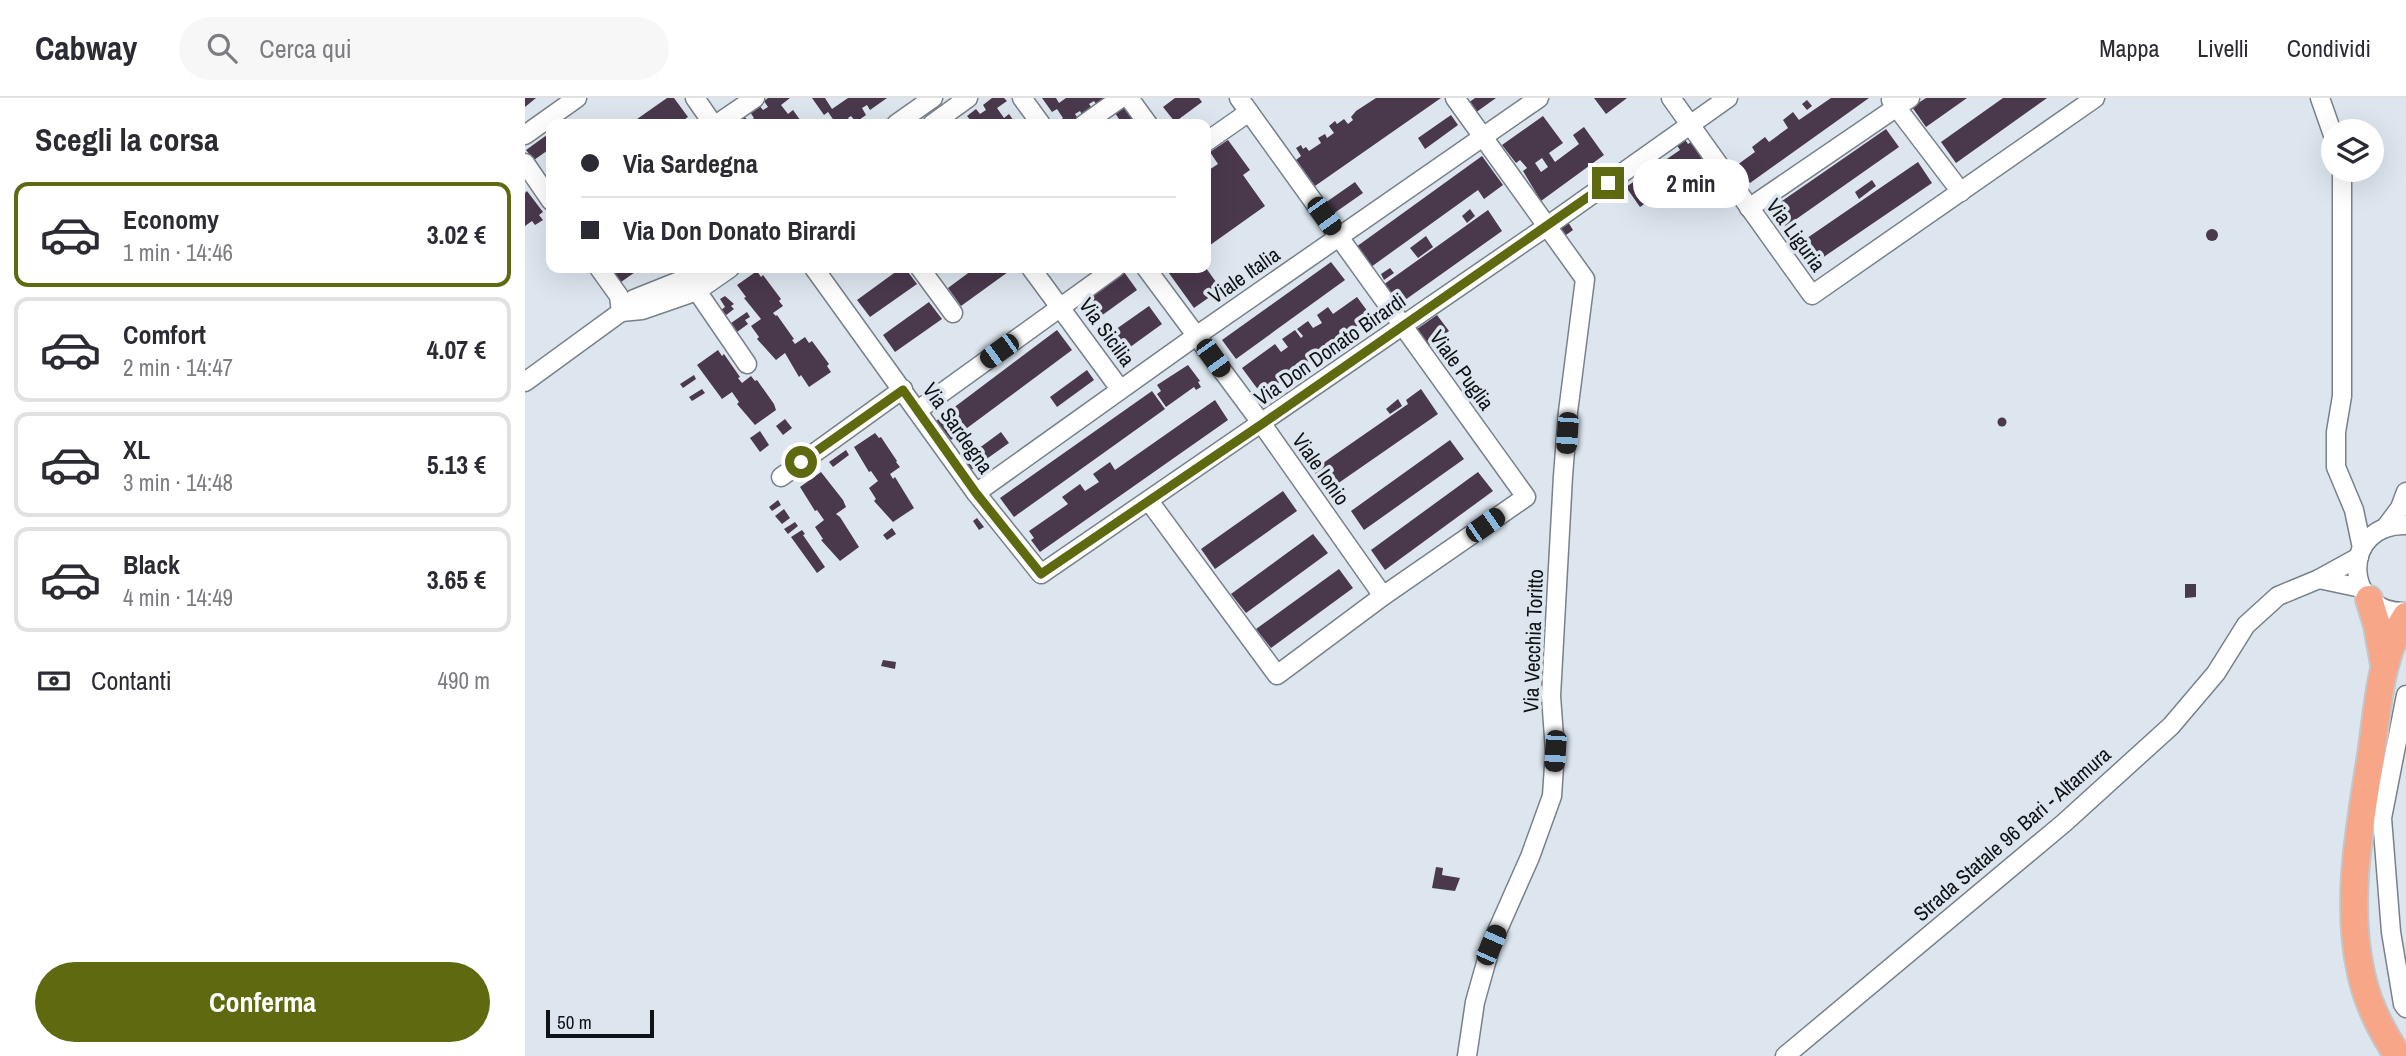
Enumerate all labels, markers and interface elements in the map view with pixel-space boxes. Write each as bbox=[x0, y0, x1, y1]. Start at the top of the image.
search box bbox=[179, 17, 669, 80]
text: Cabway bbox=[35, 26, 137, 70]
icon: search bbox=[203, 29, 241, 67]
text: Cerca qui bbox=[259, 31, 352, 66]
text: Mappa bbox=[2099, 32, 2159, 64]
text: Livelli bbox=[2197, 32, 2249, 64]
text: Condividi bbox=[2287, 32, 2371, 64]
text: Scegli la corsa bbox=[35, 118, 219, 161]
map controls bbox=[2321, 119, 2384, 182]
button: layers bbox=[2321, 119, 2384, 182]
text: Via Sardegna bbox=[623, 146, 758, 181]
callout: 2 min bbox=[1633, 158, 1748, 208]
route end bbox=[1592, 167, 1624, 199]
text: 2 min bbox=[1666, 168, 1716, 199]
car bbox=[1304, 193, 1345, 239]
street label: Via Liguria bbox=[1760, 193, 1833, 278]
text: Economy bbox=[123, 202, 219, 237]
icon: car bbox=[39, 203, 102, 266]
text: Via Don Donato Birardi bbox=[623, 213, 856, 248]
text: 3.02 € bbox=[427, 217, 486, 252]
text: 1 min · 14:46 bbox=[123, 237, 233, 268]
street label: Viale Italia bbox=[1202, 240, 1286, 310]
street label: Via Don Donato Birardi bbox=[1248, 286, 1412, 412]
street label: Via Sicilia bbox=[1072, 292, 1142, 372]
text: Comfort bbox=[123, 317, 206, 352]
icon: car bbox=[39, 318, 102, 381]
street label: Viale Puglia bbox=[1423, 324, 1501, 416]
car bbox=[976, 330, 1023, 372]
text: 4.07 € bbox=[427, 332, 486, 367]
car bbox=[1193, 335, 1234, 381]
text: 2 min · 14:47 bbox=[123, 352, 233, 383]
street label: Via Sardegna bbox=[916, 377, 1000, 480]
car bbox=[1556, 411, 1579, 455]
street label: Viale Ionio bbox=[1286, 427, 1356, 511]
text: XL bbox=[123, 432, 150, 467]
icon: car bbox=[39, 433, 102, 496]
route start bbox=[785, 446, 817, 478]
text: 5.13 € bbox=[427, 447, 486, 482]
text: 3 min · 14:48 bbox=[123, 467, 233, 498]
car bbox=[1462, 504, 1509, 546]
text: Black bbox=[123, 547, 180, 582]
icon: car bbox=[39, 548, 102, 611]
text: 3.65 € bbox=[427, 562, 486, 597]
street label: Via Vecchia Toritto bbox=[1516, 569, 1550, 713]
text: 4 min · 14:49 bbox=[123, 582, 233, 613]
icon: cash bbox=[35, 662, 73, 700]
text: Contanti bbox=[91, 663, 172, 698]
text: 490 m bbox=[438, 665, 490, 696]
car bbox=[1544, 729, 1567, 773]
street label: Strada Statale 96 Bari - Altamura bbox=[1907, 740, 2117, 928]
car bbox=[1473, 922, 1510, 968]
button: Conferma bbox=[35, 962, 490, 1042]
scale bar bbox=[546, 1007, 655, 1039]
text: 50 m bbox=[557, 1009, 592, 1035]

